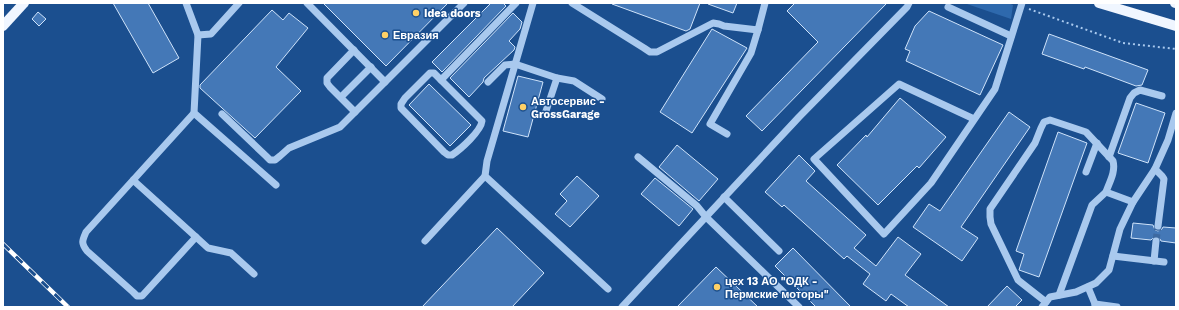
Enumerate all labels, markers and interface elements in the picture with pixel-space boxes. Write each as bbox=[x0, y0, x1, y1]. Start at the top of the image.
place label: Idea doors bbox=[424, 7, 481, 20]
marker: Idea doors bbox=[411, 8, 421, 18]
place label: Евразия bbox=[393, 29, 439, 42]
marker: Евразия bbox=[380, 30, 390, 40]
place label: Автосервис - GrossGarage bbox=[531, 95, 605, 121]
marker: Автосервис - GrossGarage bbox=[518, 102, 528, 112]
place label: цех 13 АО "ОДК - Пермские моторы" bbox=[725, 275, 829, 301]
marker: цех 13 АО "ОДК - Пермские моторы" bbox=[712, 282, 722, 292]

